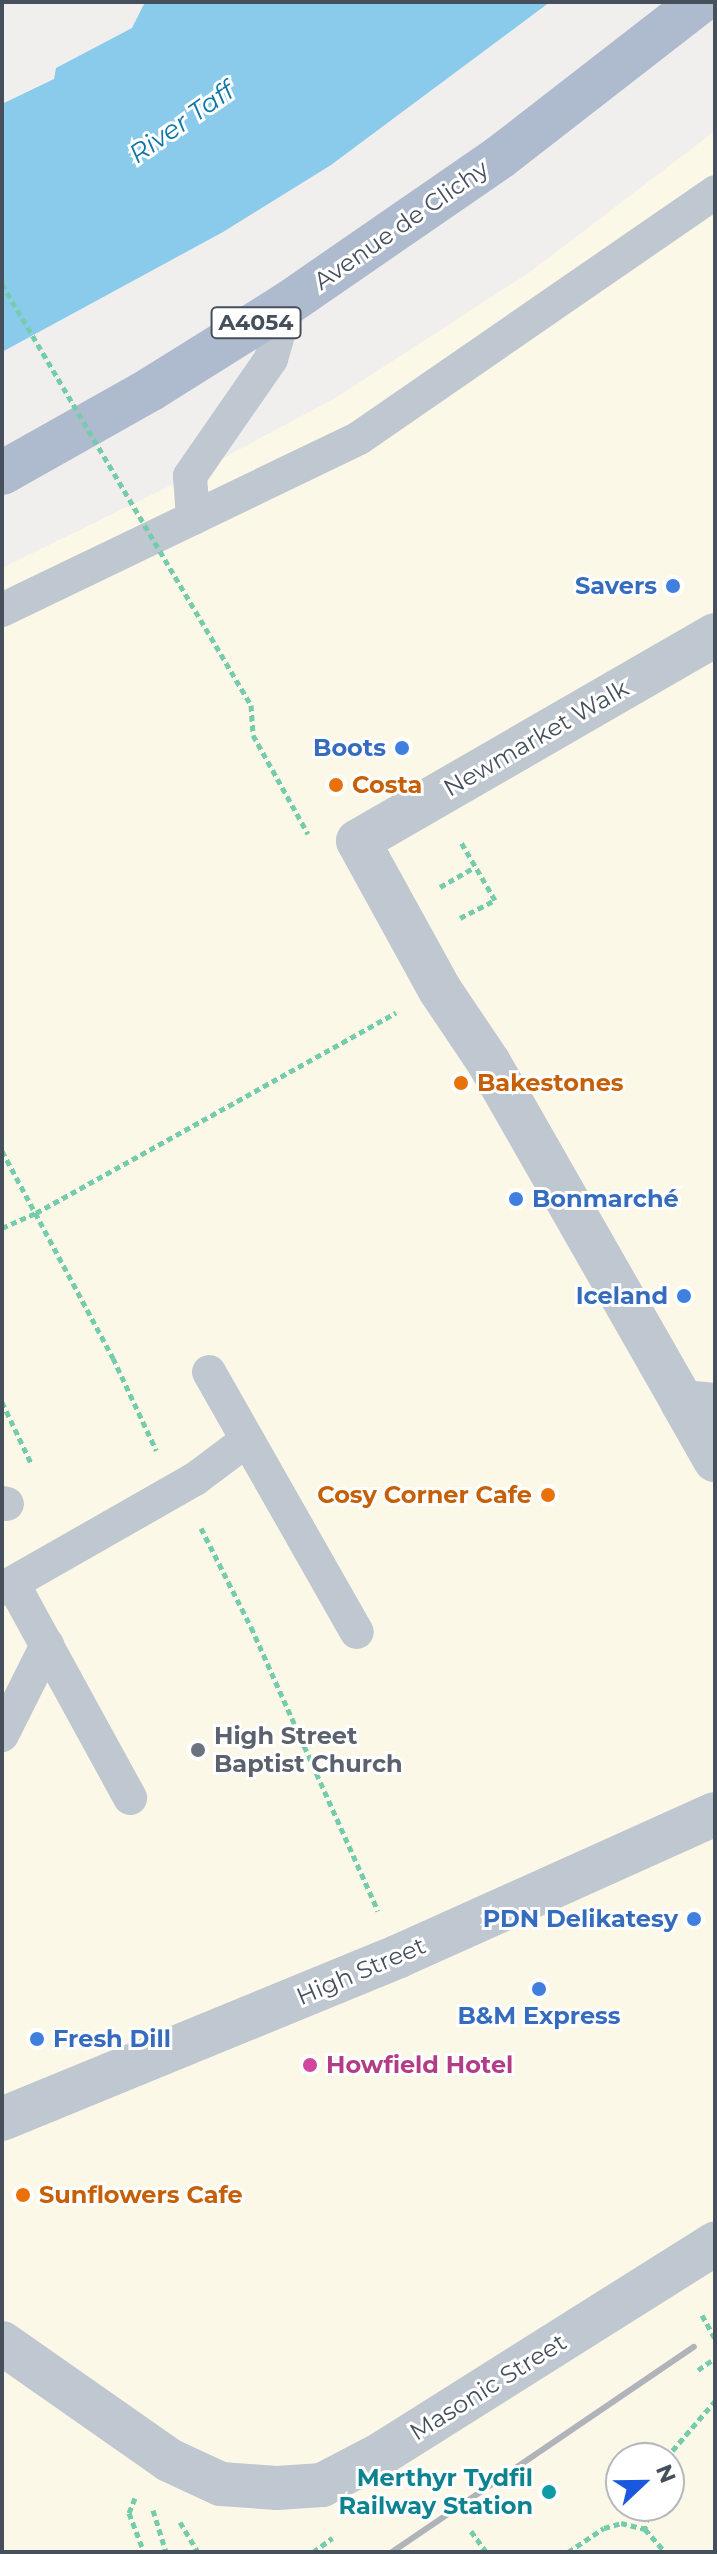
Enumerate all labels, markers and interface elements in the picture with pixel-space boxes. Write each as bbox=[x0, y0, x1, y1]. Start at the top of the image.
water label: River Taff bbox=[123, 75, 241, 171]
street label: Avenue de Clichy bbox=[308, 154, 494, 296]
road number: A4054 bbox=[210, 305, 302, 341]
place label: Savers bbox=[575, 572, 657, 600]
marker: Savers bbox=[664, 577, 682, 595]
street label: Newmarket Walk bbox=[438, 673, 634, 803]
place label: Boots bbox=[313, 734, 386, 762]
marker: Boots bbox=[393, 739, 411, 757]
place label: Costa bbox=[352, 771, 422, 799]
marker: Costa bbox=[327, 776, 345, 794]
place label: Bakestones bbox=[477, 1069, 624, 1097]
marker: Bakestones bbox=[452, 1074, 470, 1092]
place label: Bonmarché bbox=[532, 1185, 679, 1213]
marker: Bonmarché bbox=[507, 1190, 525, 1208]
place label: Iceland bbox=[576, 1282, 668, 1310]
marker: Iceland bbox=[675, 1287, 693, 1305]
place label: Cosy Corner Cafe bbox=[317, 1481, 532, 1509]
marker: Cosy Corner Cafe bbox=[539, 1486, 557, 1504]
place label: High Street Baptist Church bbox=[214, 1722, 403, 1778]
marker: High Street Baptist Church bbox=[189, 1741, 207, 1759]
place label: PDN Delikatesy bbox=[483, 1905, 678, 1933]
marker: PDN Delikatesy bbox=[685, 1910, 703, 1928]
street label: High Street bbox=[292, 1931, 430, 2011]
marker: B&M Express bbox=[530, 1980, 548, 1998]
place label: B&M Express bbox=[457, 2002, 621, 2030]
place label: Fresh Dill bbox=[53, 2025, 171, 2053]
marker: Fresh Dill bbox=[28, 2030, 46, 2048]
place label: Howfield Hotel bbox=[326, 2051, 513, 2079]
marker: Howfield Hotel bbox=[301, 2056, 319, 2074]
place label: Sunflowers Cafe bbox=[39, 2181, 243, 2209]
marker: Sunflowers Cafe bbox=[14, 2186, 32, 2204]
street label: Masonic Street bbox=[405, 2327, 571, 2447]
north arrow bbox=[605, 2442, 685, 2522]
text: N bbox=[650, 2460, 682, 2487]
place label: Merthyr Tydfil Railway Station bbox=[338, 2464, 533, 2520]
marker: Merthyr Tydfil Railway Station bbox=[540, 2483, 558, 2501]

